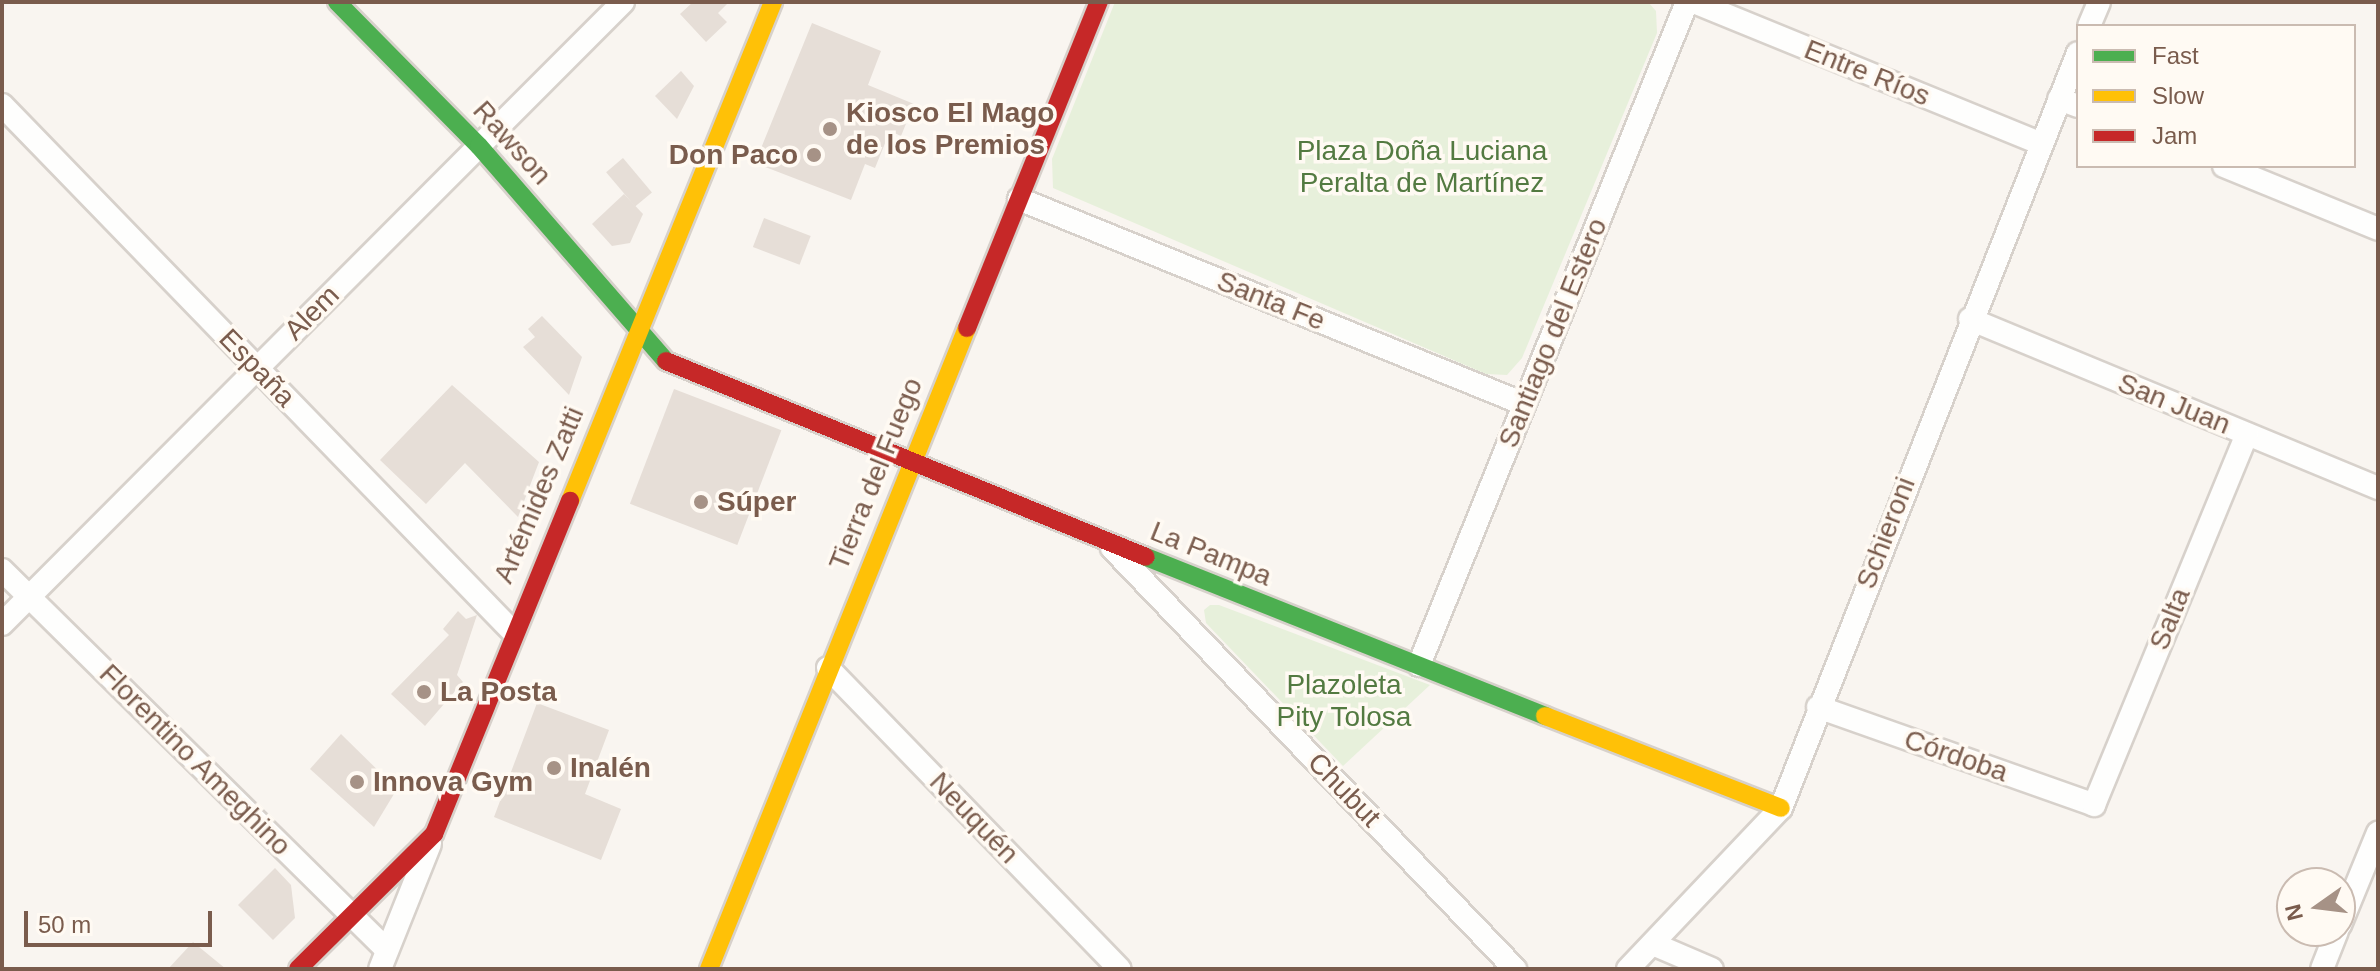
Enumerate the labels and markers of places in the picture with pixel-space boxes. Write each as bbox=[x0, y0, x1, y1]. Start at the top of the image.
place label: Kiosco El Mago de los Premios bbox=[846, 96, 1054, 162]
marker: Kiosco El Mago de los Premios bbox=[821, 120, 839, 138]
place label: Don Paco bbox=[669, 138, 798, 172]
marker: Don Paco bbox=[805, 146, 823, 164]
place label: Súper bbox=[717, 485, 796, 519]
marker: Súper bbox=[692, 493, 710, 511]
place label: La Posta bbox=[440, 675, 557, 709]
marker: La Posta bbox=[415, 683, 433, 701]
place label: Inalén bbox=[570, 751, 651, 785]
marker: Inalén bbox=[545, 759, 563, 777]
place label: Innova Gym bbox=[373, 765, 533, 799]
marker: Innova Gym bbox=[348, 773, 366, 791]

